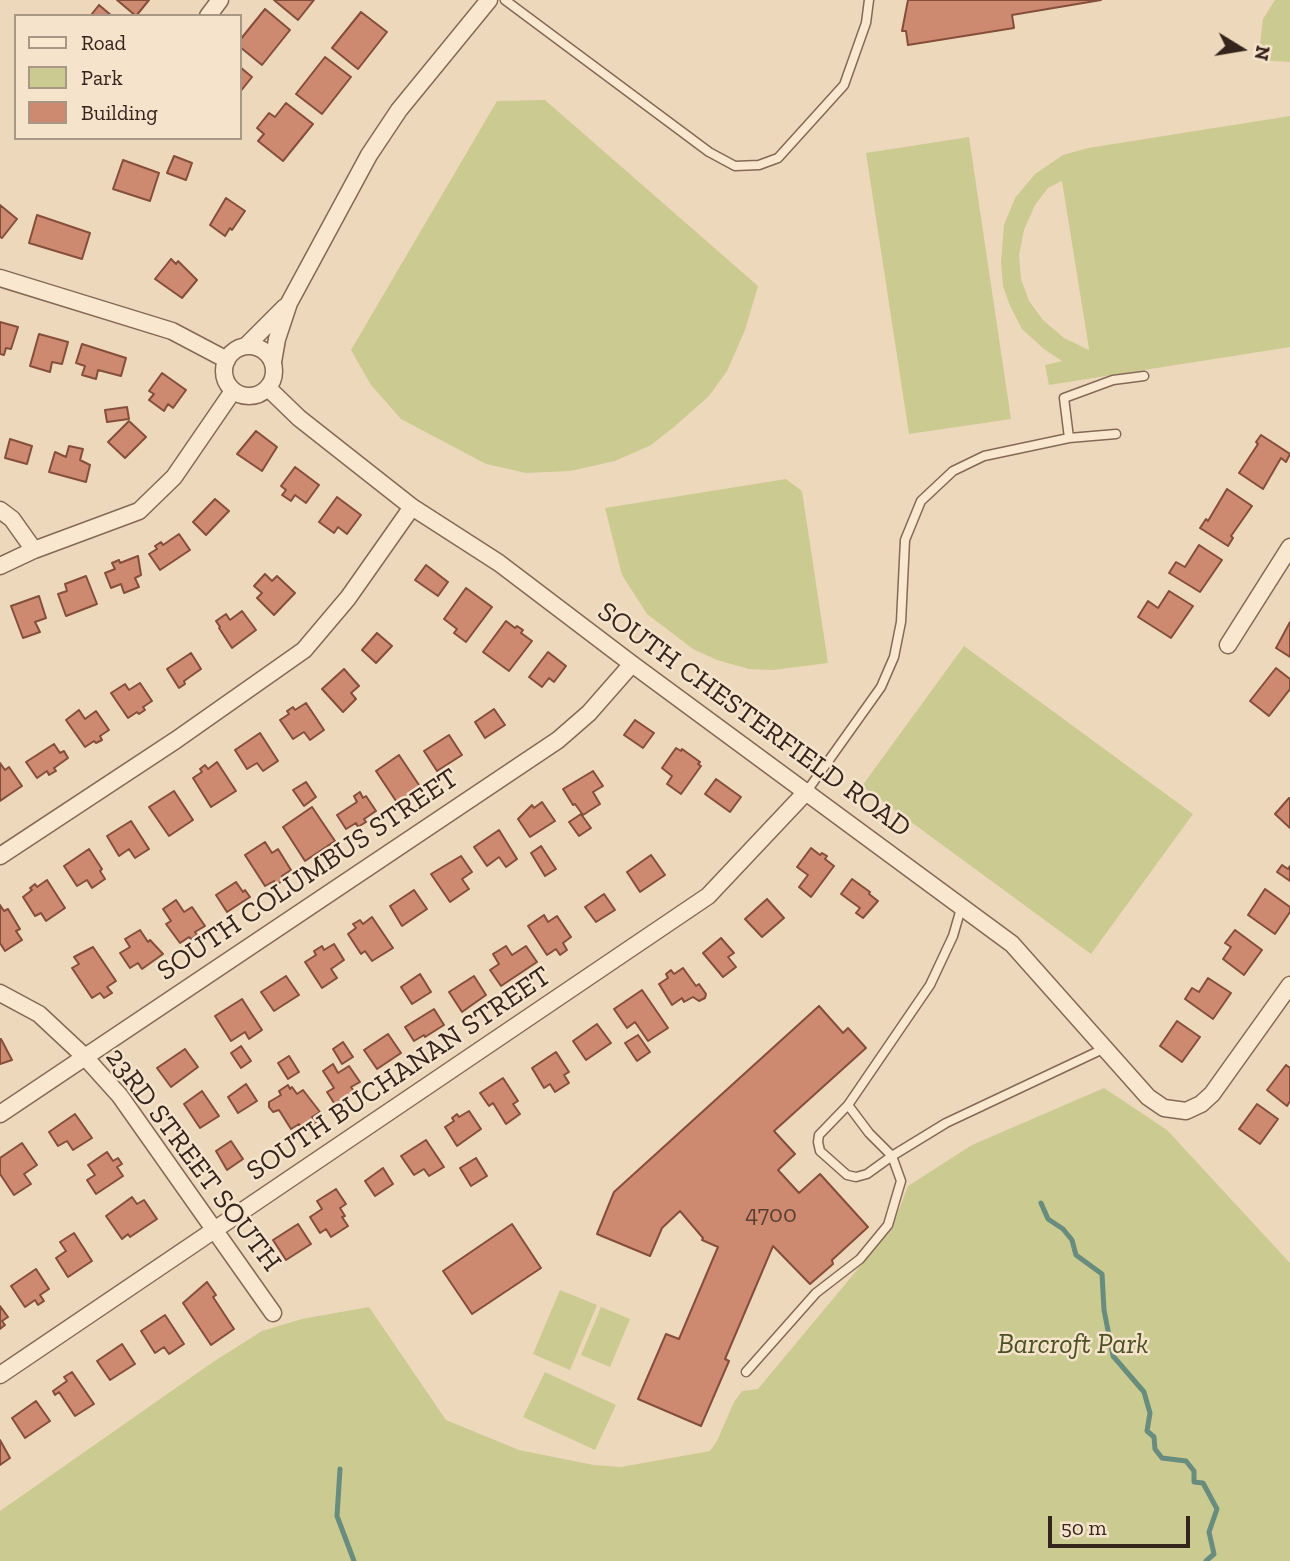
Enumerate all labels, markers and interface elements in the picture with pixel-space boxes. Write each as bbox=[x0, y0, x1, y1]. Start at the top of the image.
legend bbox=[14, 14, 242, 140]
north arrow bbox=[1206, 14, 1276, 84]
text: Road bbox=[81, 30, 126, 55]
text: N bbox=[1249, 44, 1275, 62]
text: Park bbox=[81, 65, 123, 90]
text: Building bbox=[81, 100, 158, 125]
street label: SOUTH CHESTERFIELD ROAD bbox=[591, 595, 917, 845]
street label: SOUTH COLUMBUS STREET bbox=[151, 762, 465, 988]
street label: SOUTH BUCHANAN STREET bbox=[241, 960, 557, 1188]
street label: 23RD STREET SOUTH bbox=[98, 1042, 288, 1278]
house number: 4700 bbox=[745, 1201, 797, 1229]
park label: Barcroft Park bbox=[997, 1328, 1149, 1362]
scale bar bbox=[1052, 1502, 1194, 1546]
text: 50 m bbox=[1061, 1515, 1107, 1540]

